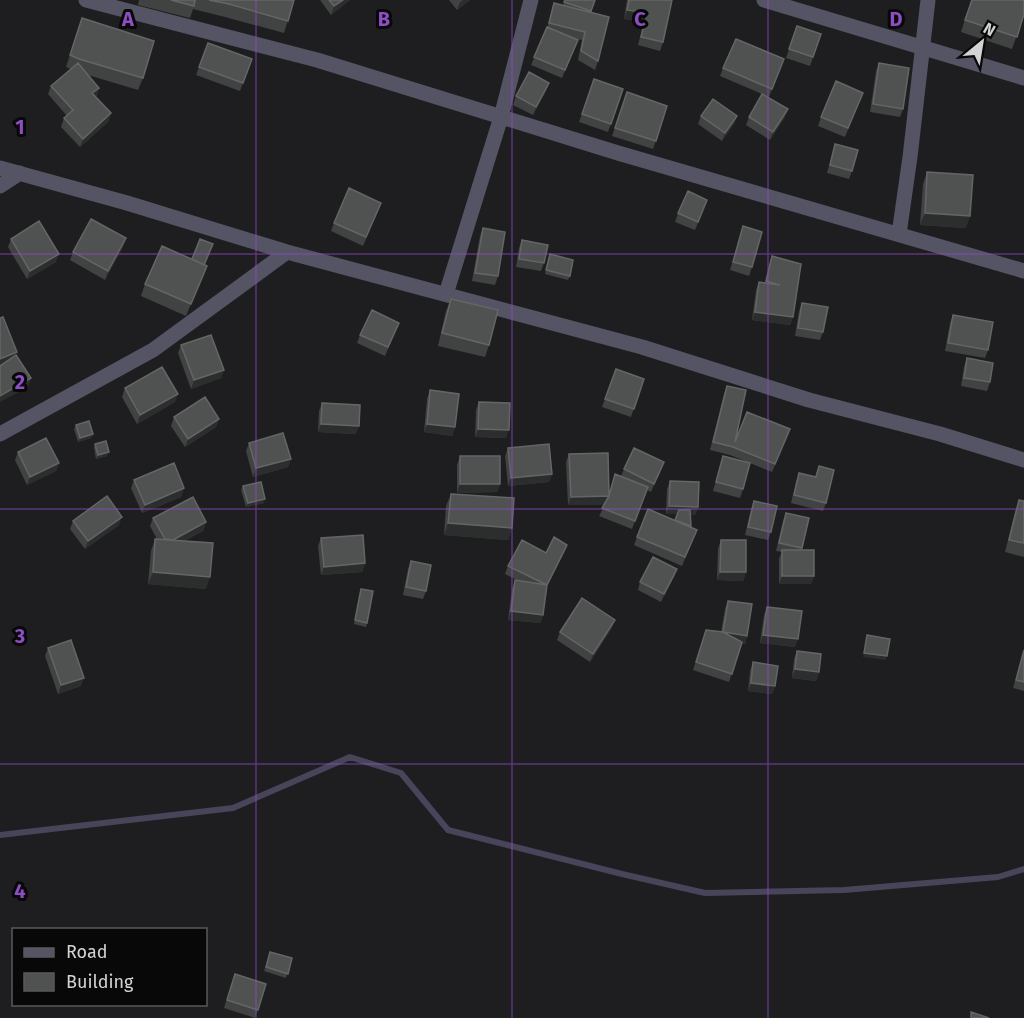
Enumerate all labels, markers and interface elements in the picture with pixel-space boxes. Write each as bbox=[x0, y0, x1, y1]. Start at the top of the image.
text: A bbox=[121, 7, 135, 31]
text: B bbox=[378, 7, 390, 31]
text: C bbox=[634, 7, 646, 31]
text: D bbox=[889, 7, 903, 31]
north arrow bbox=[952, 12, 1012, 72]
text: N bbox=[980, 19, 999, 40]
text: 1 bbox=[15, 115, 25, 139]
text: 2 bbox=[15, 370, 25, 394]
text: 3 bbox=[14, 624, 25, 648]
text: 4 bbox=[14, 879, 26, 903]
legend bbox=[12, 928, 207, 1006]
text: Road bbox=[66, 941, 108, 963]
text: Building bbox=[66, 971, 134, 993]

